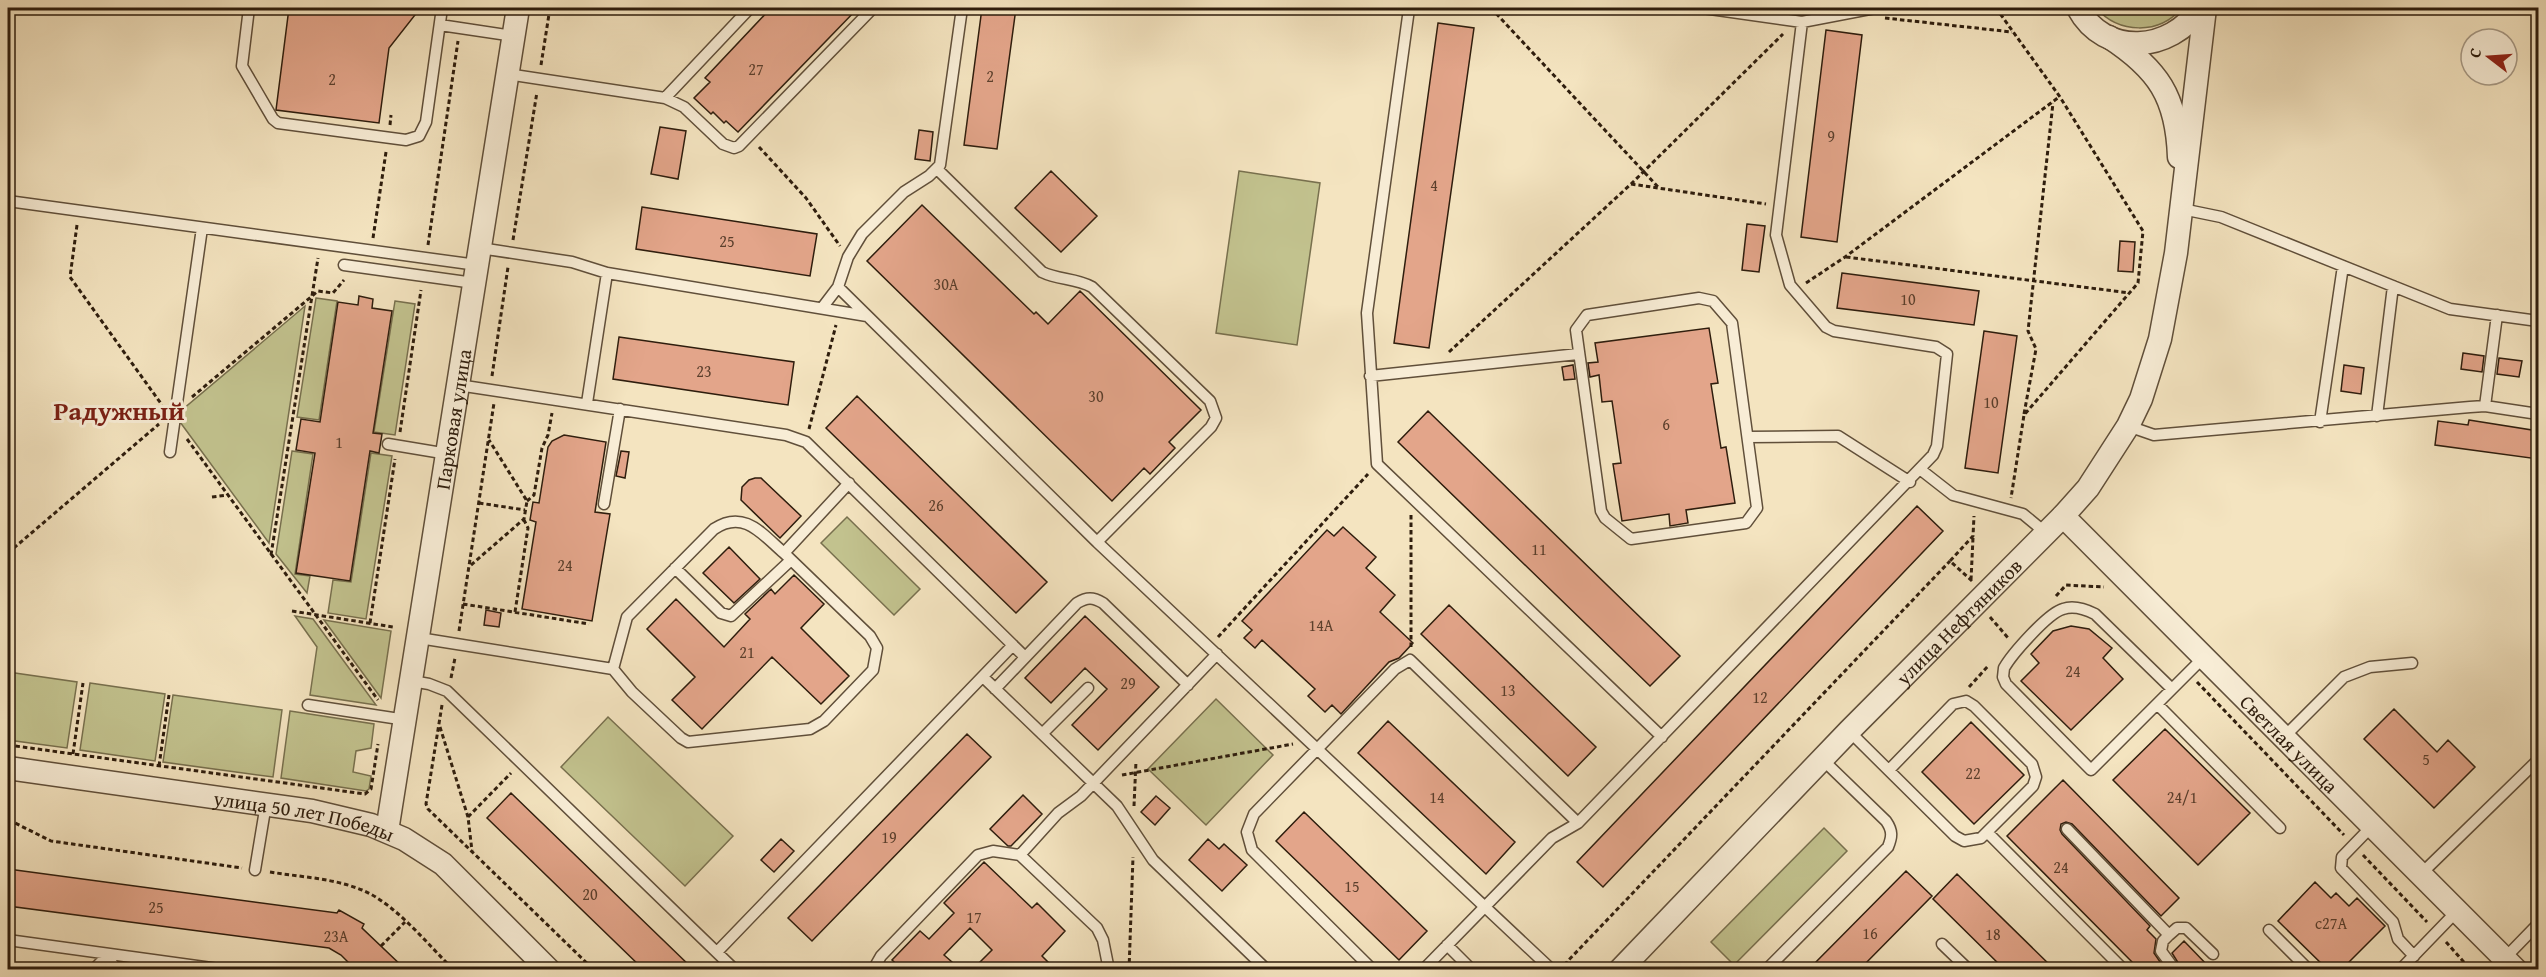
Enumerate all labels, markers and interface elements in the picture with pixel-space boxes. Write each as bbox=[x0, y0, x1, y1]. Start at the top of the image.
north arrow bbox=[2459, 27, 2519, 87]
text: С bbox=[2462, 45, 2487, 60]
house number: 27 bbox=[748, 57, 764, 81]
house number: 2 bbox=[986, 64, 994, 88]
house number: 2 bbox=[328, 67, 336, 91]
house number: 9 bbox=[1827, 124, 1835, 148]
house number: 4 bbox=[1430, 173, 1438, 197]
house number: 25 bbox=[719, 229, 735, 253]
house number: 30А bbox=[933, 272, 959, 296]
house number: 10 bbox=[1900, 287, 1916, 311]
street label: Парковая улица bbox=[427, 346, 478, 491]
house number: 23 bbox=[696, 359, 712, 383]
house number: 30 bbox=[1088, 384, 1104, 408]
house number: 10 bbox=[1983, 390, 1999, 414]
district label: Радужный bbox=[53, 391, 185, 430]
house number: 6 bbox=[1662, 412, 1670, 436]
house number: 1 bbox=[335, 430, 343, 454]
house number: 26 bbox=[928, 493, 944, 517]
house number: 11 bbox=[1531, 537, 1547, 561]
street label: улица Нефтяников bbox=[1888, 551, 2028, 692]
house number: 24 bbox=[557, 553, 573, 577]
house number: 14А bbox=[1308, 613, 1334, 637]
house number: 21 bbox=[739, 640, 755, 664]
house number: 24 bbox=[2065, 659, 2081, 683]
house number: 29 bbox=[1120, 671, 1136, 695]
house number: 13 bbox=[1500, 678, 1516, 702]
house number: 12 bbox=[1752, 685, 1768, 709]
street label: Светлая улица bbox=[2234, 687, 2346, 799]
house number: 5 bbox=[2422, 747, 2430, 771]
house number: 22 bbox=[1965, 761, 1981, 785]
street label: улица 50 лет Победы bbox=[211, 783, 399, 848]
house number: 14 bbox=[1429, 785, 1445, 809]
house number: 24/1 bbox=[2167, 785, 2197, 809]
house number: 19 bbox=[881, 825, 897, 849]
house number: 24 bbox=[2053, 855, 2069, 879]
house number: 15 bbox=[1344, 874, 1360, 898]
house number: 20 bbox=[582, 882, 598, 906]
house number: 25 bbox=[148, 895, 164, 919]
house number: 17 bbox=[966, 905, 982, 929]
house number: с27А bbox=[2315, 911, 2347, 935]
house number: 16 bbox=[1862, 921, 1878, 945]
house number: 18 bbox=[1985, 922, 2001, 946]
house number: 23А bbox=[323, 924, 349, 948]

